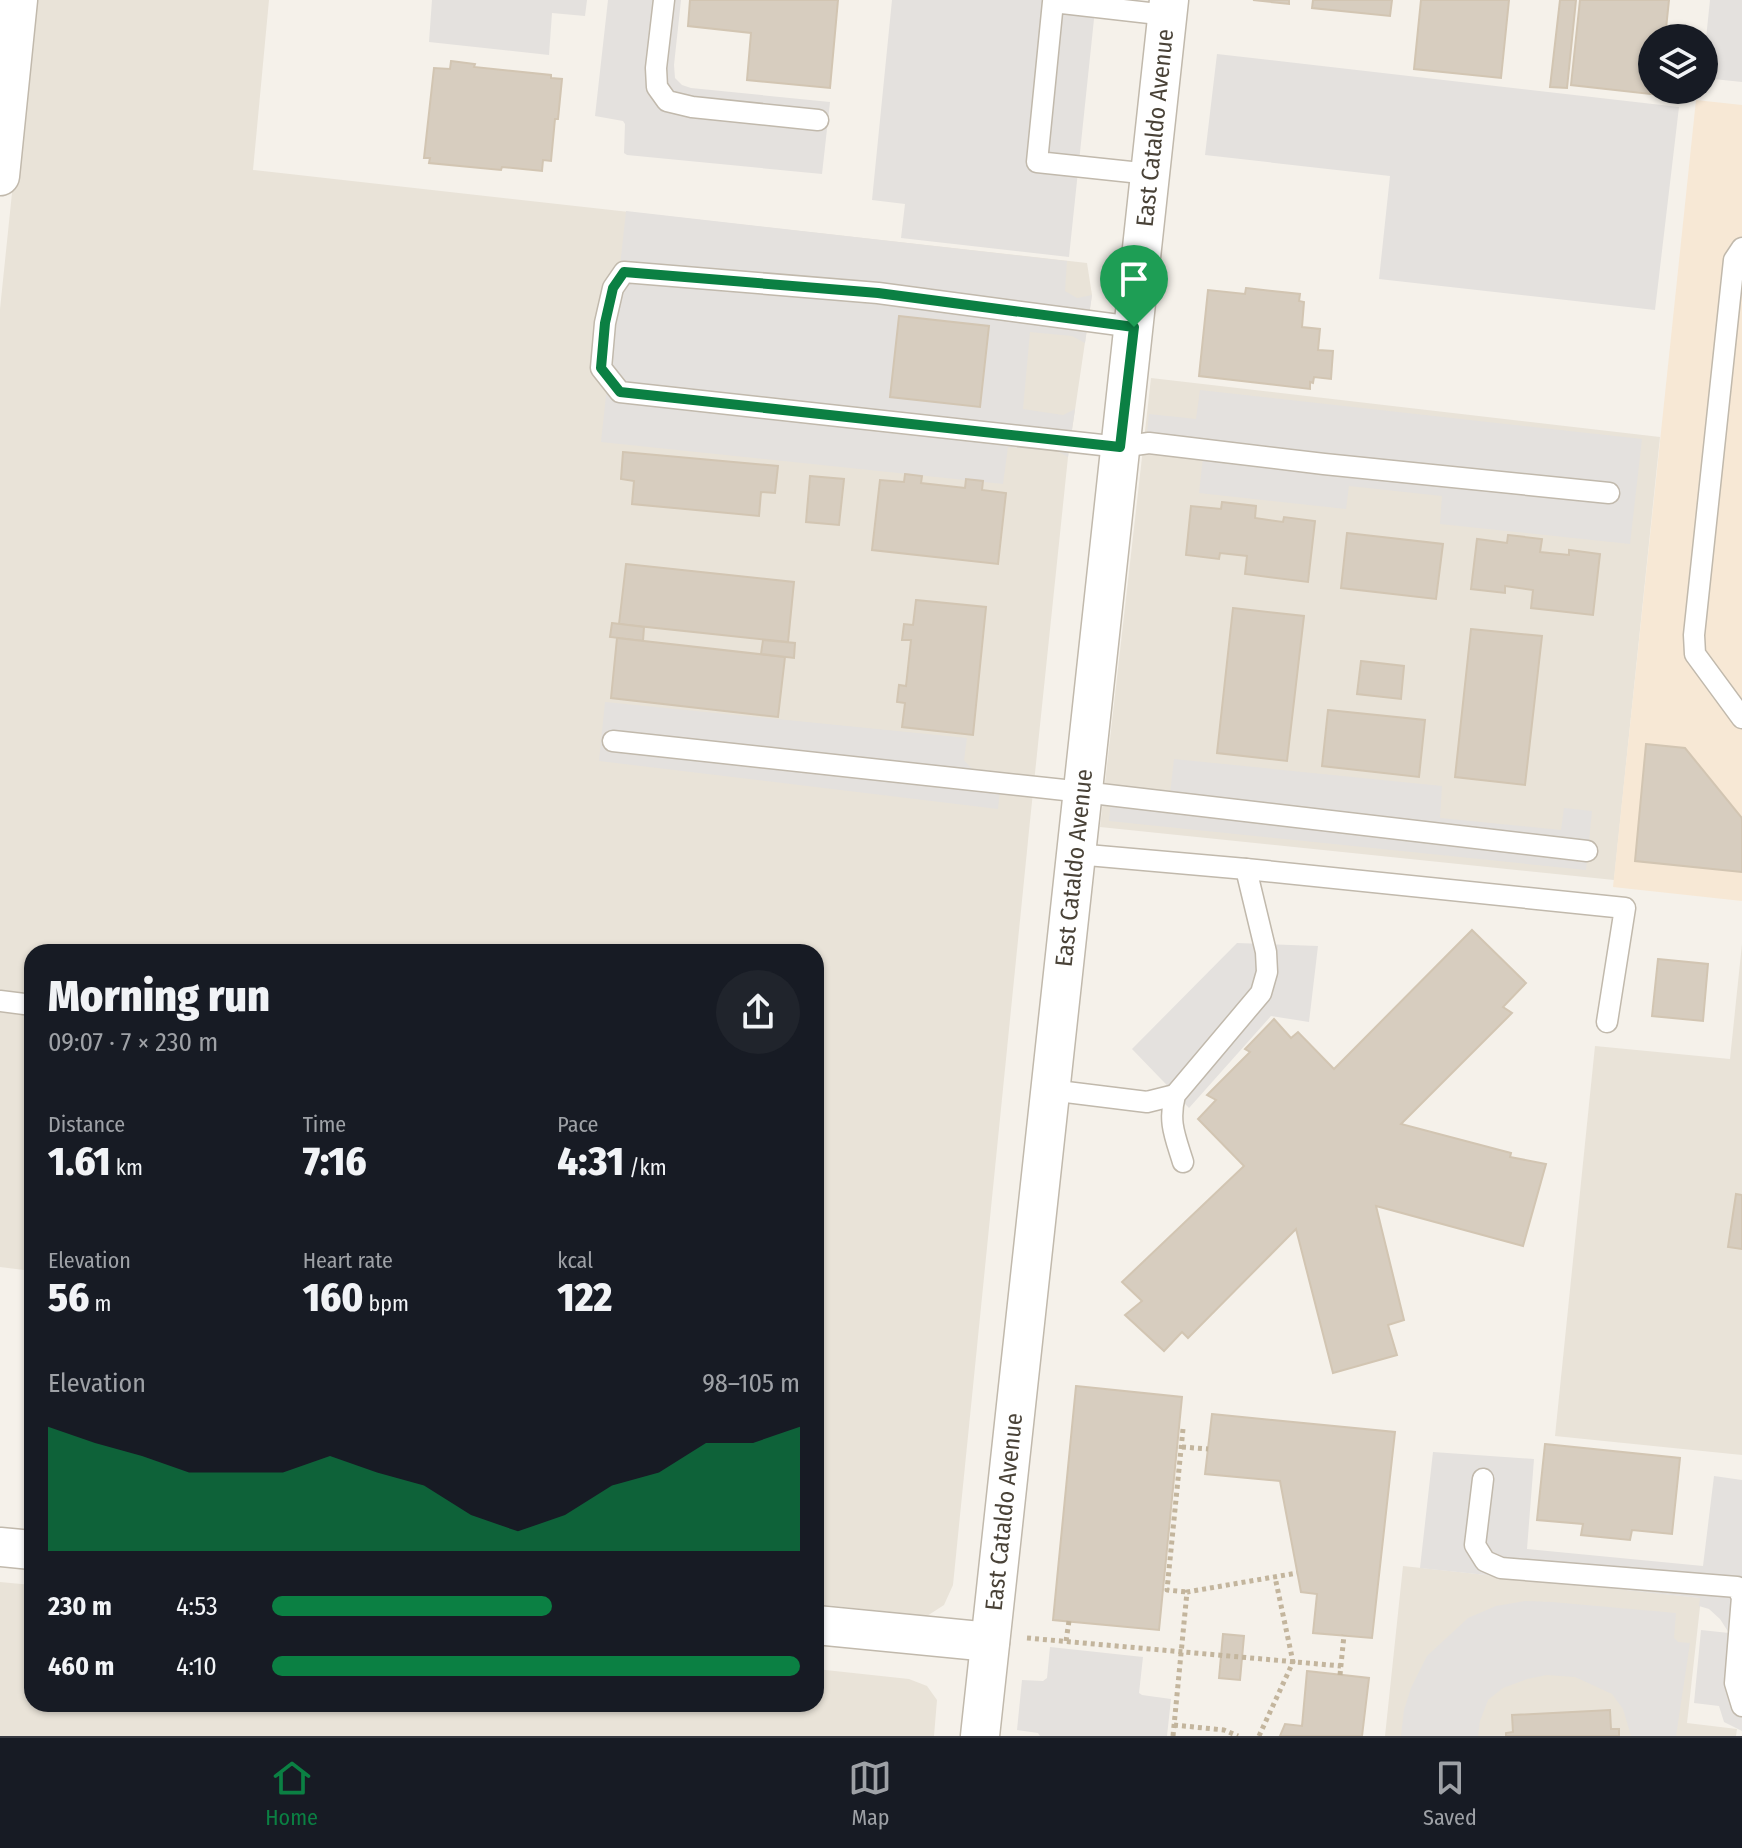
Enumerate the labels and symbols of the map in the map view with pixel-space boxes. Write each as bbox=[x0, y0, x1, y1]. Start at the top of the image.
street label: East Cataldo Avenue bbox=[1131, 28, 1179, 228]
pin bbox=[1100, 245, 1168, 327]
street label: East Cataldo Avenue bbox=[1050, 768, 1098, 968]
street label: East Cataldo Avenue bbox=[980, 1412, 1028, 1612]

